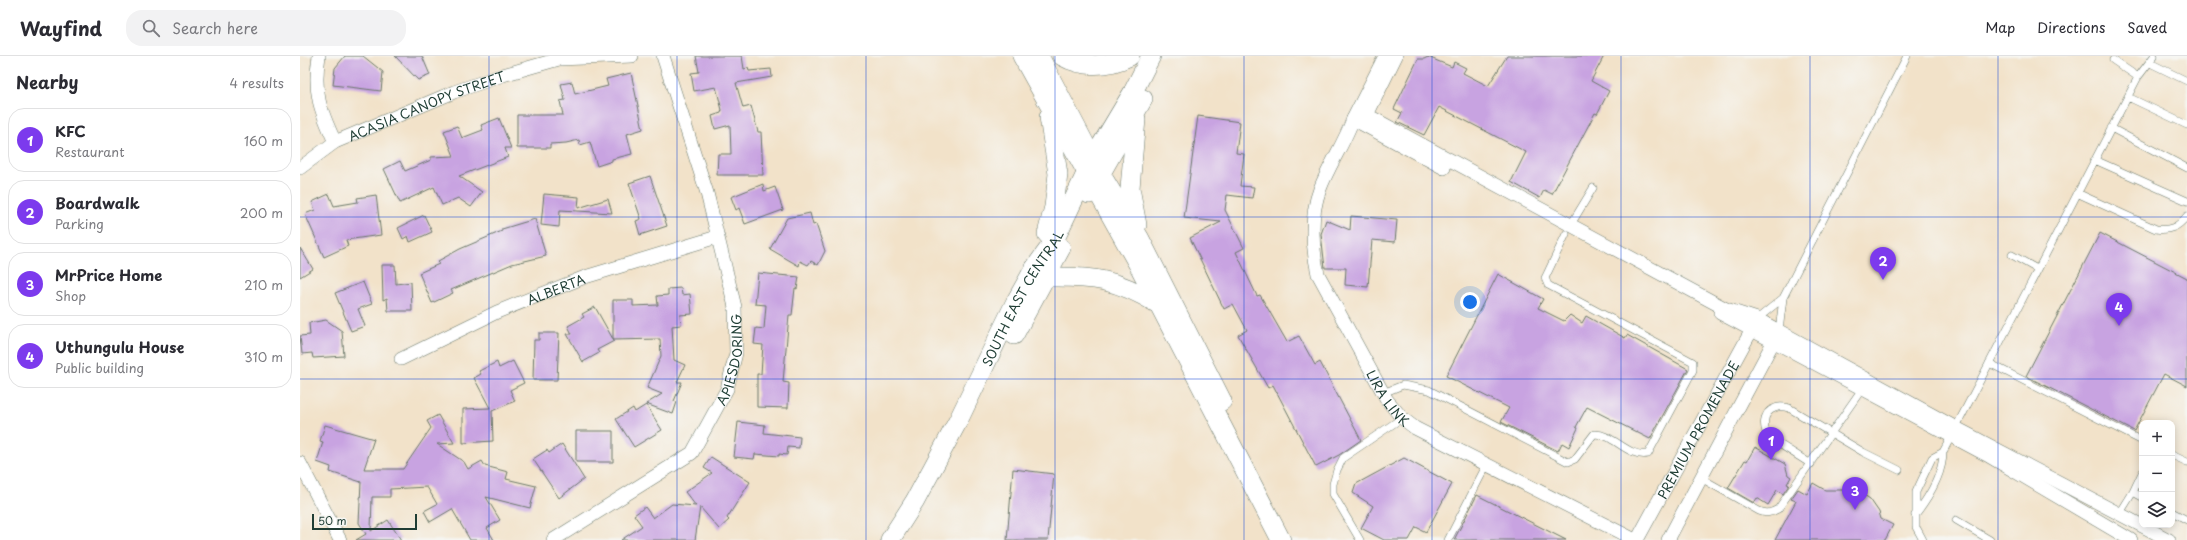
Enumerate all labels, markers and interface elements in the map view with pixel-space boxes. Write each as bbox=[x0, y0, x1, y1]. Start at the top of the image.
search box bbox=[126, 10, 406, 46]
text: Wayfind bbox=[20, 14, 102, 42]
text: Search here bbox=[172, 16, 258, 39]
icon: search bbox=[140, 17, 162, 39]
text: Map bbox=[1985, 17, 2015, 38]
text: Directions bbox=[2037, 17, 2105, 38]
text: Saved bbox=[2127, 17, 2167, 38]
street label: ACASIA CANOPY STREET bbox=[345, 66, 507, 145]
text: Nearby bbox=[16, 69, 78, 95]
text: 4 results bbox=[230, 73, 284, 92]
text: KFC bbox=[55, 119, 86, 142]
text: 1 bbox=[27, 131, 33, 150]
text: 160 m bbox=[244, 131, 283, 150]
text: Restaurant bbox=[55, 142, 125, 161]
text: Boardwalk bbox=[55, 191, 140, 214]
text: 2 bbox=[25, 203, 35, 222]
text: 200 m bbox=[240, 203, 283, 222]
text: Parking bbox=[55, 214, 104, 233]
street label: SOUTH EAST CENTRAL bbox=[976, 227, 1067, 369]
pin: 2 bbox=[1870, 247, 1896, 280]
text: MrPrice Home bbox=[55, 263, 162, 286]
street label: ALBERTA bbox=[524, 269, 587, 309]
text: 3 bbox=[26, 275, 34, 294]
text: 210 m bbox=[244, 275, 283, 294]
text: Shop bbox=[55, 286, 86, 305]
your location bbox=[1460, 292, 1480, 312]
pin: 4 bbox=[2106, 293, 2132, 326]
street label: APIESDORING bbox=[711, 313, 746, 408]
text: Uthungulu House bbox=[55, 335, 184, 358]
text: 4 bbox=[26, 347, 34, 366]
text: 310 m bbox=[244, 347, 283, 366]
street label: PREMIUM PROMENADE bbox=[1652, 357, 1743, 502]
text: Public building bbox=[55, 358, 144, 377]
street label: LIRA LINK bbox=[1363, 366, 1414, 430]
map controls bbox=[2139, 420, 2175, 528]
button: + bbox=[2139, 420, 2175, 456]
pin: 1 bbox=[1758, 427, 1784, 460]
button: − bbox=[2139, 456, 2175, 492]
pin: 3 bbox=[1842, 477, 1868, 510]
button: layers bbox=[2139, 492, 2175, 528]
scale bar bbox=[312, 512, 417, 531]
text: 50 m bbox=[318, 512, 347, 529]

